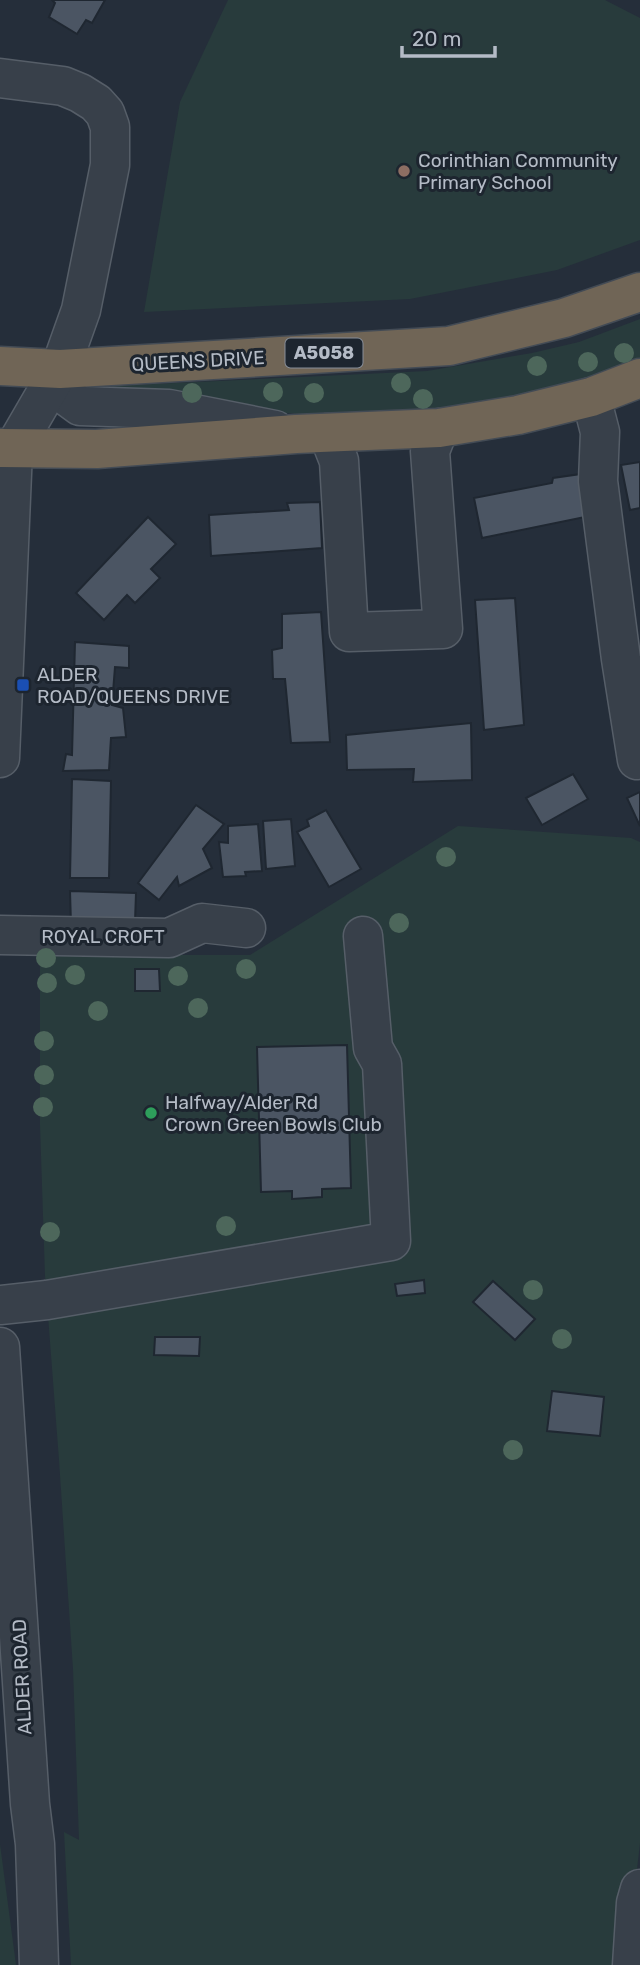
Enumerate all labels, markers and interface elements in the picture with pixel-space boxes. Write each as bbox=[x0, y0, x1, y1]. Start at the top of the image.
scale bar bbox=[402, 14, 495, 58]
text: 20 m bbox=[412, 26, 461, 51]
place label: Corinthian Community Primary School bbox=[418, 149, 618, 194]
marker: Corinthian Community Primary School bbox=[396, 163, 412, 179]
road number: A5058 bbox=[286, 338, 362, 368]
street label: QUEENS DRIVE bbox=[131, 346, 265, 376]
place label: ALDER ROAD/QUEENS DRIVE bbox=[37, 663, 230, 708]
marker: ALDER ROAD/QUEENS DRIVE bbox=[15, 677, 31, 693]
street label: ROYAL CROFT bbox=[41, 925, 165, 948]
place label: Halfway/Alder Rd Crown Green Bowls Club bbox=[165, 1091, 382, 1136]
marker: Halfway/Alder Rd Crown Green Bowls Club bbox=[143, 1105, 159, 1121]
street label: ALDER ROAD bbox=[7, 1618, 37, 1736]

